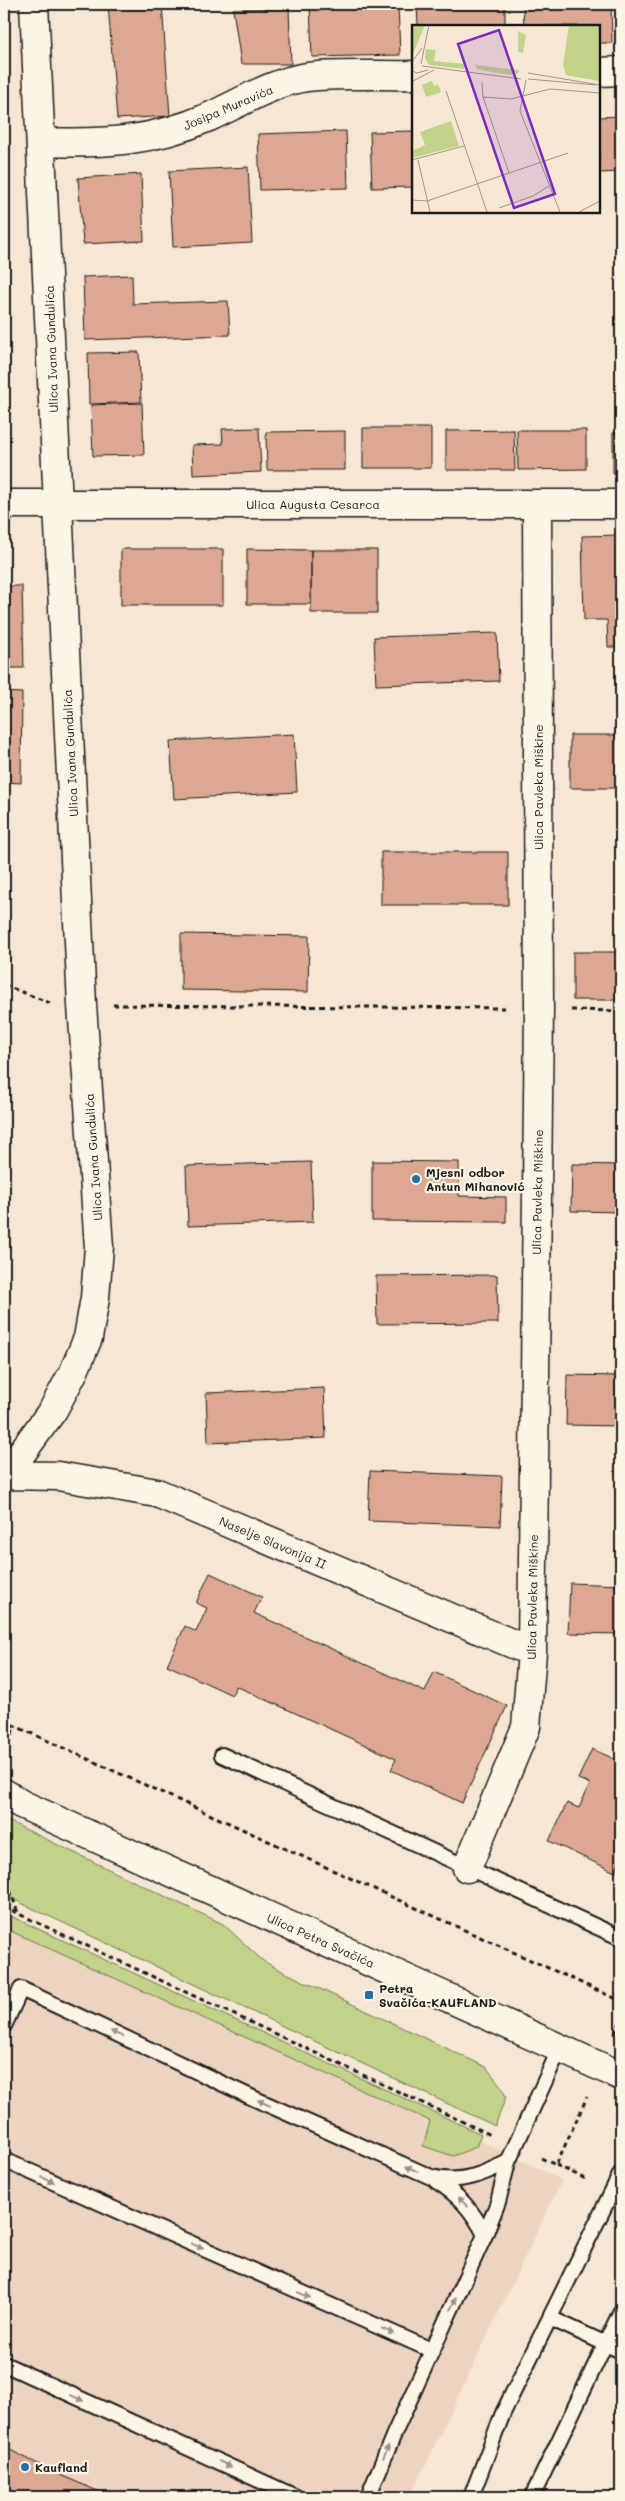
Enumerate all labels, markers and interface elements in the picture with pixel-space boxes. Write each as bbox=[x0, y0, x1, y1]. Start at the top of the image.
inset map bbox=[412, 25, 600, 212]
street label: Josipa Muravića bbox=[181, 81, 275, 133]
street label: Ulica Ivana Gundulića bbox=[41, 285, 61, 413]
street label: Ulica Augusta Cesarca bbox=[246, 496, 380, 512]
street label: Ulica Ivana Gundulića bbox=[59, 689, 81, 817]
street label: Ulica Pavleka Miškine bbox=[530, 724, 546, 850]
street label: Ulica Ivana Gundulića bbox=[81, 1093, 105, 1221]
street label: Ulica Pavleka Miškine bbox=[528, 1129, 546, 1255]
place label: Mjesni odbor Antun Mihanović bbox=[426, 1164, 525, 1194]
marker: Mjesni odbor Antun Mihanović bbox=[410, 1173, 422, 1185]
street label: Naselje Slavonija II bbox=[217, 1512, 329, 1572]
street label: Ulica Pavleka Miškine bbox=[523, 1534, 541, 1660]
street label: Ulica Petra Svačića bbox=[265, 1909, 377, 1971]
place label: Petra Svačića-KAUFLAND bbox=[379, 1980, 497, 2010]
marker: Petra Svačića-KAUFLAND bbox=[363, 1989, 375, 2001]
one-way arrow bbox=[110, 2029, 124, 2037]
one-way arrow bbox=[257, 2098, 271, 2106]
one-way arrow bbox=[405, 2165, 419, 2173]
one-way arrow bbox=[41, 2176, 55, 2184]
one-way arrow bbox=[457, 2196, 469, 2208]
one-way arrow bbox=[190, 2243, 204, 2251]
one-way arrow bbox=[297, 2291, 311, 2299]
one-way arrow bbox=[449, 2297, 457, 2311]
one-way arrow bbox=[380, 2328, 395, 2336]
one-way arrow bbox=[70, 2394, 84, 2402]
one-way arrow bbox=[382, 2444, 390, 2459]
place label: Kaufland bbox=[35, 2459, 88, 2475]
one-way arrow bbox=[218, 2460, 232, 2468]
marker: Kaufland bbox=[19, 2461, 31, 2473]

